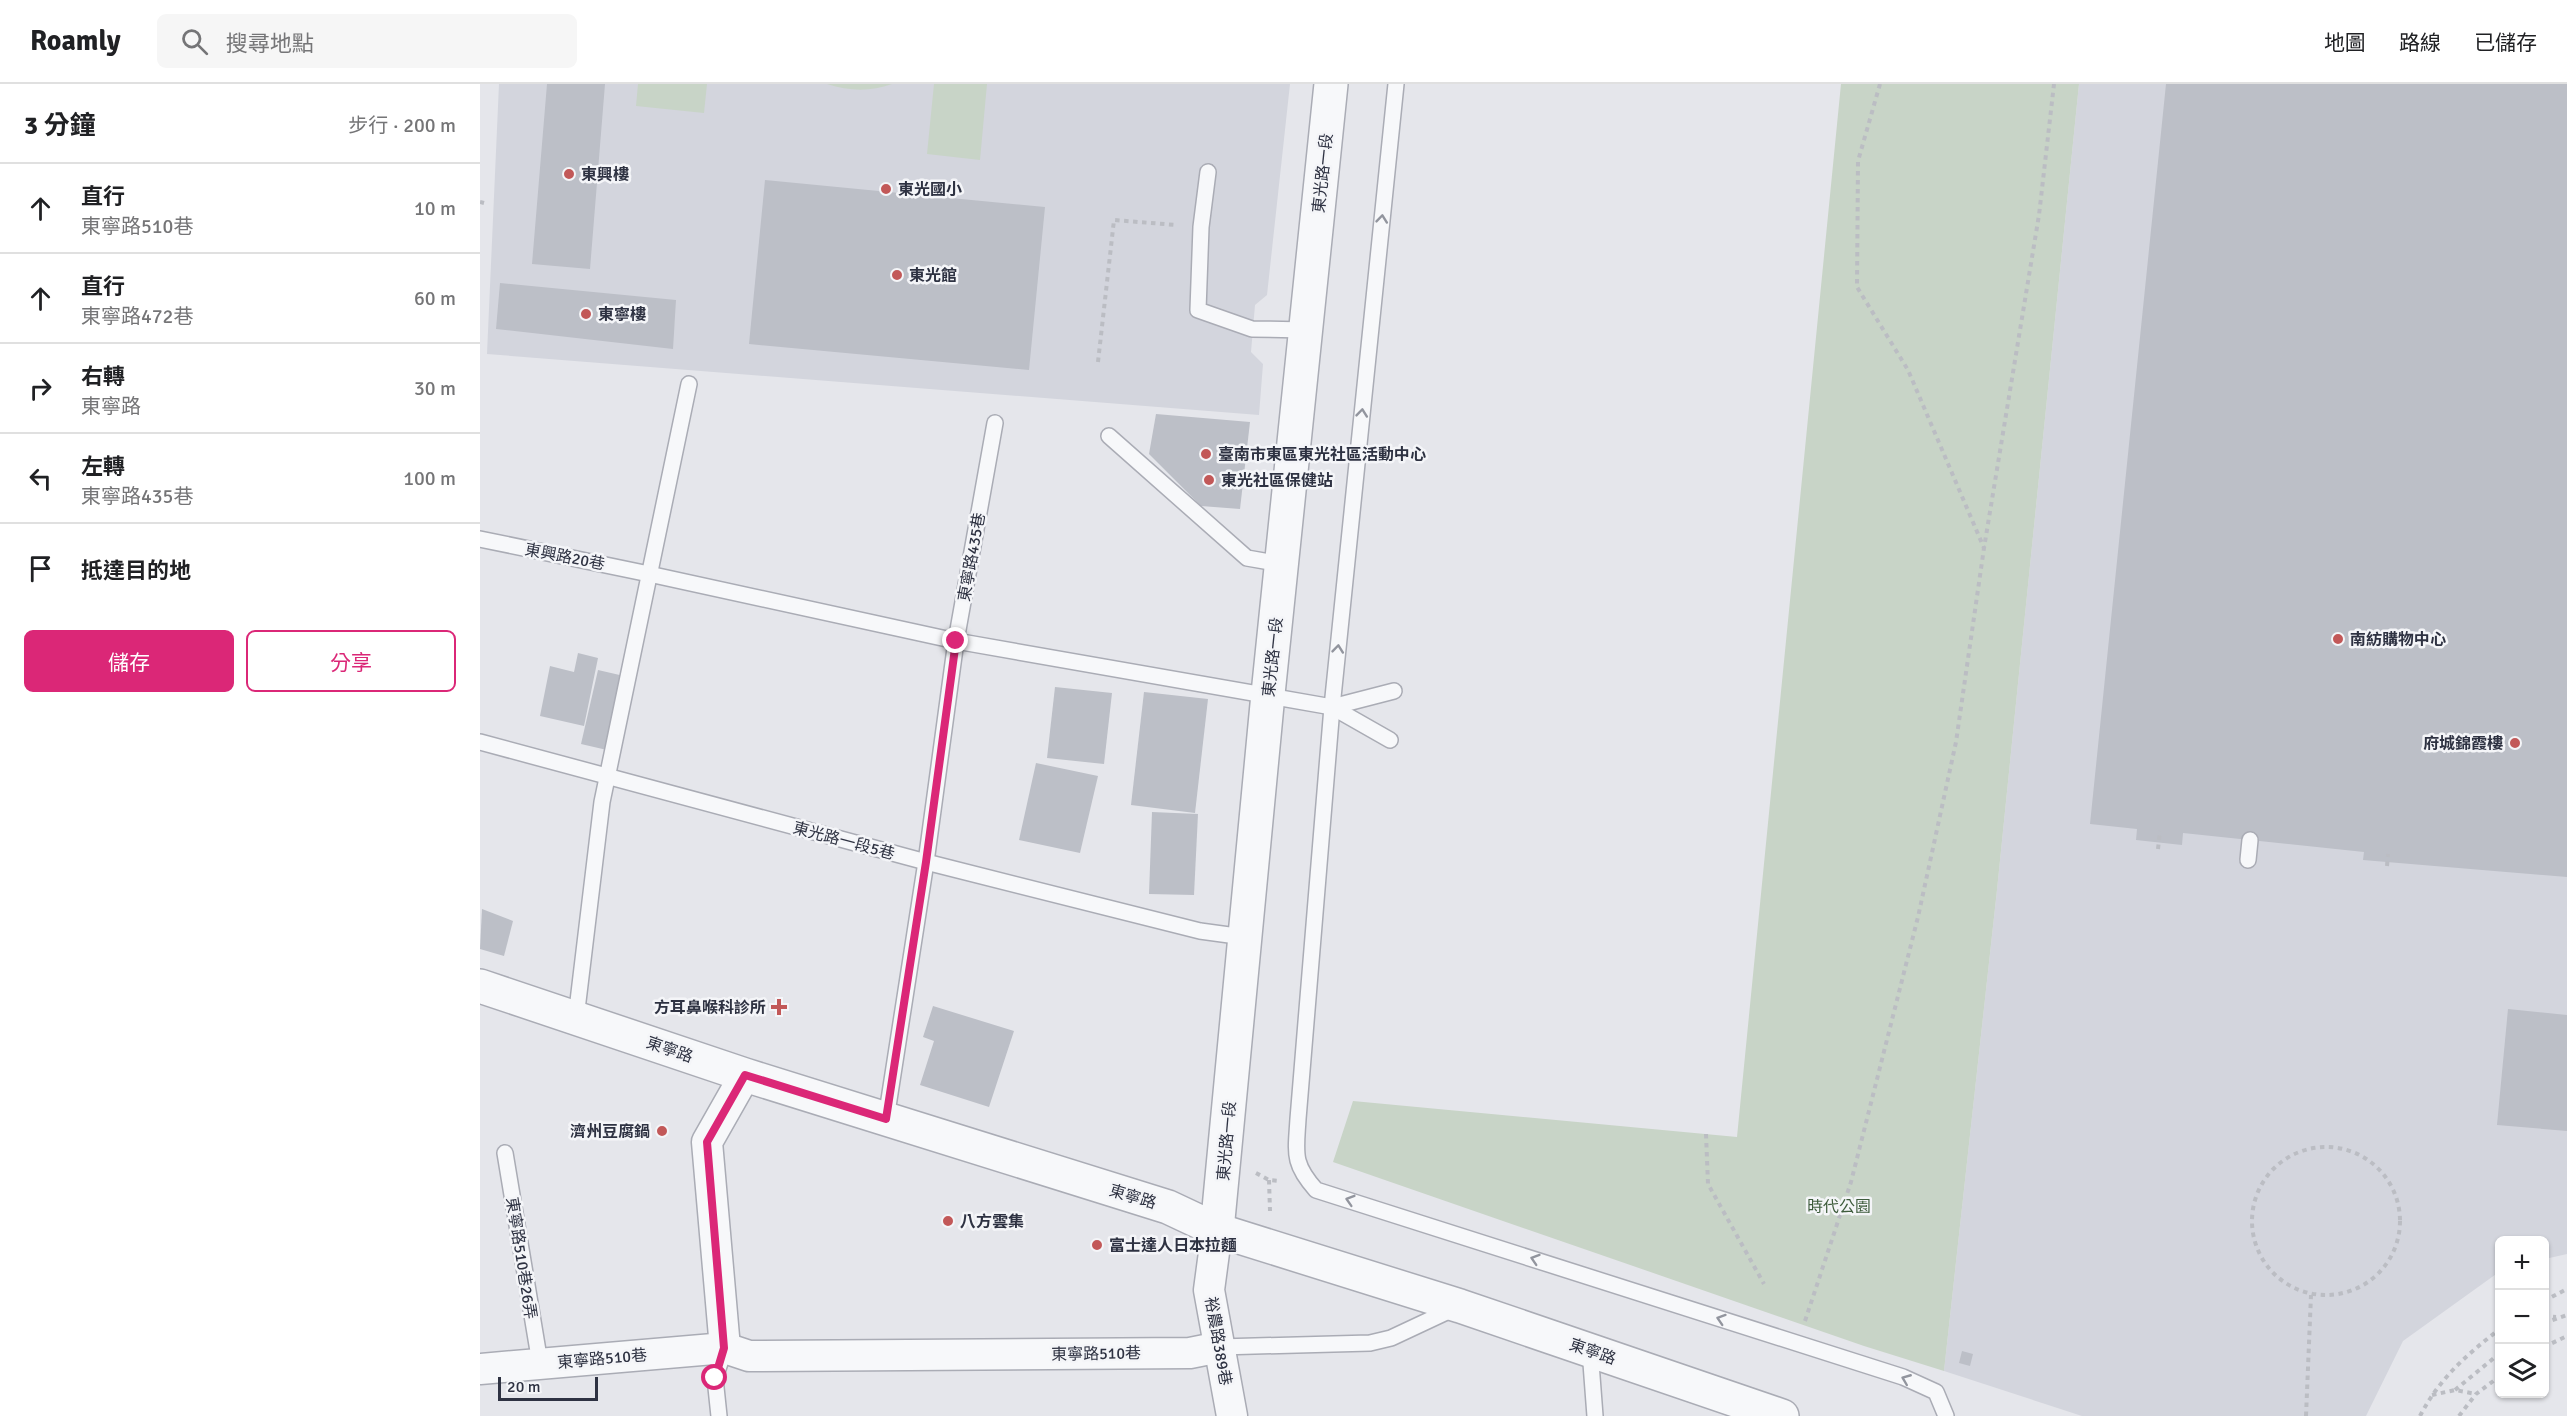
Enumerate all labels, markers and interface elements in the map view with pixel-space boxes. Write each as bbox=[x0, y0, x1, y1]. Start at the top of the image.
search box bbox=[157, 14, 577, 68]
text: Roamly bbox=[30, 24, 121, 58]
icon: search bbox=[178, 25, 211, 58]
text: 搜尋地點 bbox=[226, 30, 314, 57]
text: 地圖 bbox=[2324, 30, 2366, 56]
text: 路線 bbox=[2399, 30, 2441, 56]
text: 已儲存 bbox=[2474, 30, 2537, 56]
text: 3 分鐘 bbox=[24, 110, 96, 142]
text: 步行 · 200 m bbox=[348, 113, 456, 138]
street label: 東光路一段 bbox=[1309, 132, 1337, 214]
place label: 東興樓 bbox=[581, 165, 629, 185]
marker: 東興樓 bbox=[562, 167, 576, 181]
place label: 東光國小 bbox=[898, 180, 962, 200]
marker: 東光國小 bbox=[879, 182, 893, 196]
text: 直行 bbox=[81, 183, 125, 210]
icon: ahead bbox=[24, 192, 57, 225]
text: 10 m bbox=[414, 196, 456, 221]
text: 東寧路510巷 bbox=[81, 214, 193, 239]
one-way arrow bbox=[1375, 214, 1388, 223]
place label: 東光館 bbox=[909, 266, 957, 286]
marker: 東光館 bbox=[890, 268, 904, 282]
text: 直行 bbox=[81, 273, 125, 300]
icon: ahead bbox=[24, 282, 57, 315]
text: 60 m bbox=[414, 286, 456, 311]
text: 東寧路472巷 bbox=[81, 304, 193, 329]
place label: 東寧樓 bbox=[598, 305, 646, 325]
marker: 東寧樓 bbox=[579, 307, 593, 321]
text: 右轉 bbox=[81, 363, 125, 390]
icon: right bbox=[24, 372, 57, 405]
text: 30 m bbox=[414, 376, 456, 401]
text: 東寧路 bbox=[81, 394, 141, 419]
one-way arrow bbox=[1355, 408, 1368, 417]
place label: 臺南市東區東光社區活動中心 bbox=[1218, 445, 1426, 465]
marker: 臺南市東區東光社區活動中心 bbox=[1199, 447, 1213, 461]
text: 左轉 bbox=[81, 453, 125, 480]
icon: left bbox=[24, 462, 57, 495]
text: 100 m bbox=[403, 466, 456, 491]
place label: 東光社區保健站 bbox=[1221, 471, 1333, 491]
marker: 東光社區保健站 bbox=[1202, 473, 1216, 487]
text: 東寧路435巷 bbox=[81, 484, 193, 509]
street label: 東寧路435巷 bbox=[954, 511, 990, 603]
street label: 東興路20巷 bbox=[523, 539, 607, 575]
icon: arrive bbox=[24, 552, 57, 585]
text: 抵達目的地 bbox=[81, 557, 191, 584]
street label: 東光路一段 bbox=[1259, 616, 1287, 698]
route end bbox=[942, 627, 968, 653]
button: 儲存 bbox=[24, 630, 234, 692]
button: 分享 bbox=[246, 630, 456, 692]
place label: 南紡購物中心 bbox=[2350, 630, 2446, 650]
marker: 南紡購物中心 bbox=[2331, 632, 2345, 646]
one-way arrow bbox=[1331, 644, 1344, 653]
place label: 府城錦霞樓 bbox=[2423, 734, 2503, 754]
marker: 府城錦霞樓 bbox=[2508, 736, 2522, 750]
street label: 東光路一段5巷 bbox=[791, 818, 897, 864]
place label: 方耳鼻喉科診所 bbox=[654, 998, 766, 1018]
marker: 方耳鼻喉科診所 bbox=[770, 998, 788, 1016]
street label: 東寧路 bbox=[644, 1033, 696, 1067]
street label: 東光路一段 bbox=[1214, 1100, 1240, 1182]
place label: 濟州豆腐鍋 bbox=[570, 1122, 650, 1142]
marker: 濟州豆腐鍋 bbox=[655, 1124, 669, 1138]
street label: 東寧路 bbox=[1107, 1180, 1159, 1214]
one-way arrow bbox=[1345, 1195, 1356, 1207]
street label: 東寧路510巷26弄 bbox=[501, 1196, 541, 1321]
park label: 時代公園 bbox=[1807, 1197, 1871, 1217]
place label: 八方雲集 bbox=[960, 1212, 1024, 1232]
marker: 八方雲集 bbox=[941, 1214, 955, 1228]
place label: 富士達人日本拉麵 bbox=[1109, 1236, 1237, 1256]
map controls bbox=[2495, 1236, 2549, 1398]
button: + bbox=[2495, 1236, 2549, 1290]
marker: 富士達人日本拉麵 bbox=[1090, 1238, 1104, 1252]
one-way arrow bbox=[1530, 1254, 1541, 1267]
button: − bbox=[2495, 1290, 2549, 1344]
street label: 裕農路389巷 bbox=[1200, 1295, 1236, 1387]
one-way arrow bbox=[1716, 1314, 1727, 1327]
street label: 東寧路 bbox=[1567, 1335, 1619, 1369]
street label: 東寧路510巷 bbox=[1051, 1343, 1141, 1365]
button: layers bbox=[2495, 1344, 2549, 1398]
street label: 東寧路510巷 bbox=[556, 1345, 648, 1373]
route start bbox=[701, 1364, 727, 1390]
scale bar bbox=[498, 1374, 598, 1402]
one-way arrow bbox=[1902, 1374, 1913, 1386]
text: 20 m bbox=[507, 1377, 541, 1397]

